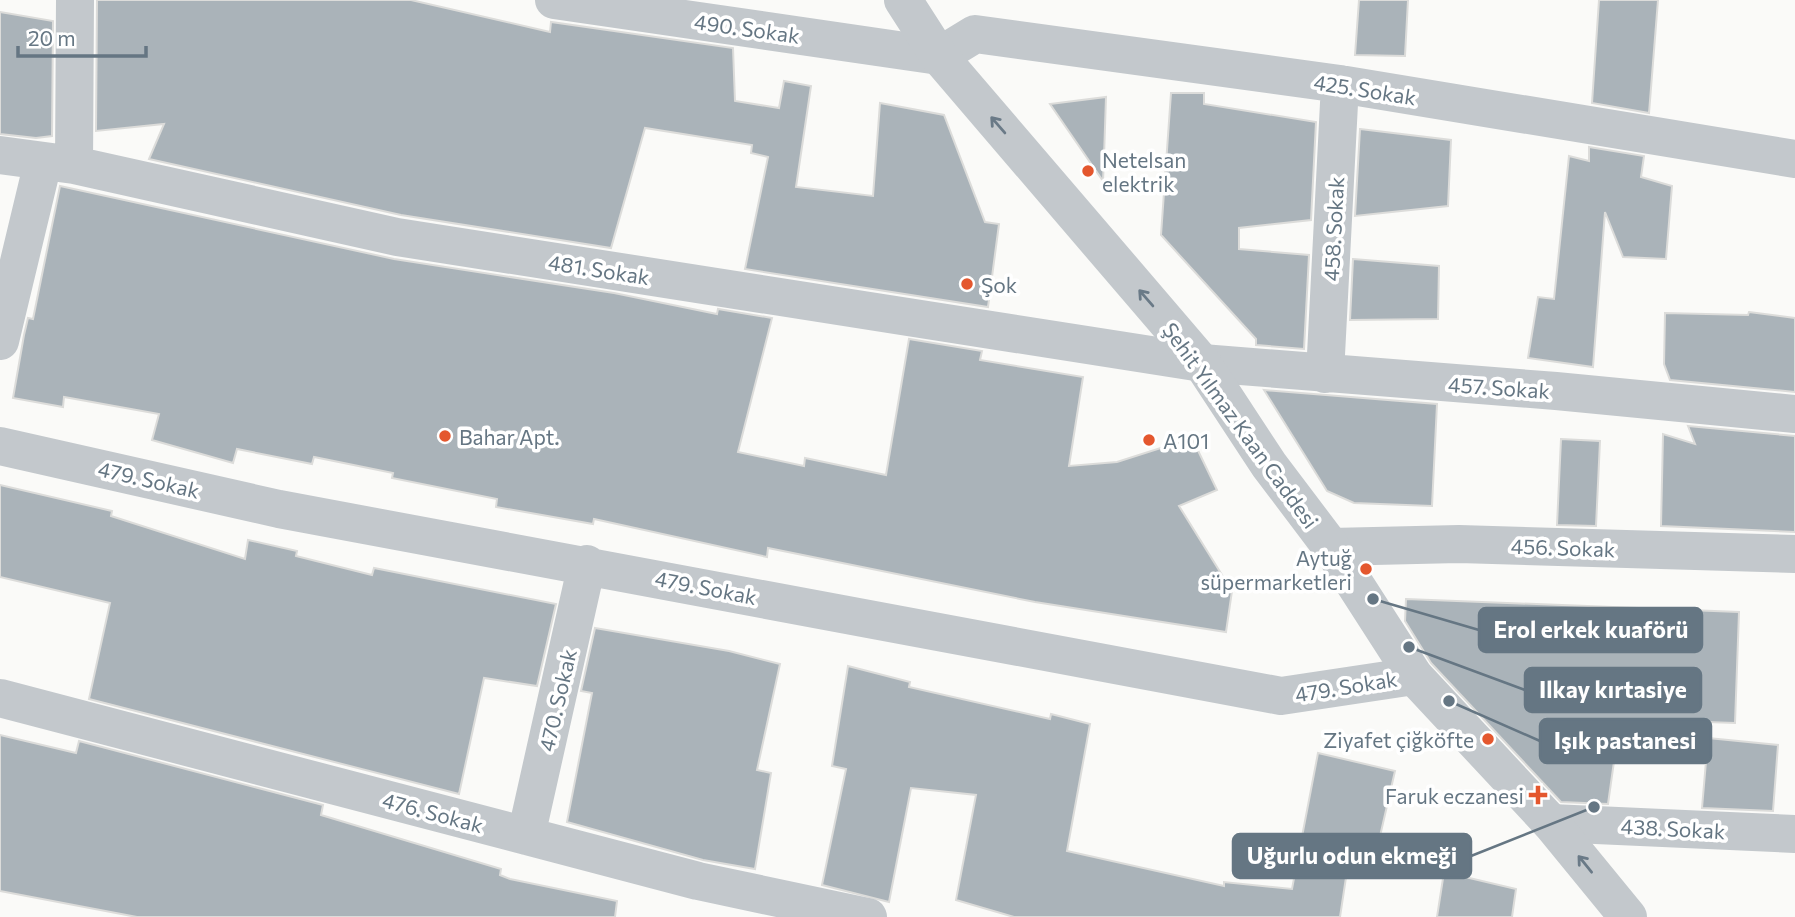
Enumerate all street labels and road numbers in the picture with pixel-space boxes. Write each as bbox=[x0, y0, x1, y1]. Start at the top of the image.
street label: 490. Sokak bbox=[693, 8, 801, 48]
street label: 425. Sokak bbox=[1312, 69, 1418, 109]
street label: 458. Sokak bbox=[1318, 176, 1348, 282]
street label: 481. Sokak bbox=[547, 249, 651, 289]
street label: Şehit Yılmaz Kaan Caddesi bbox=[1158, 317, 1324, 533]
street label: 457. Sokak bbox=[1447, 371, 1551, 403]
street label: 479. Sokak bbox=[96, 455, 202, 503]
street label: 456. Sokak bbox=[1510, 533, 1616, 561]
street label: 479. Sokak bbox=[653, 565, 759, 609]
street label: 470. Sokak bbox=[533, 646, 581, 754]
street label: 479. Sokak bbox=[1293, 666, 1399, 706]
street label: 476. Sokak bbox=[380, 787, 486, 837]
street label: 438. Sokak bbox=[1620, 813, 1726, 843]

